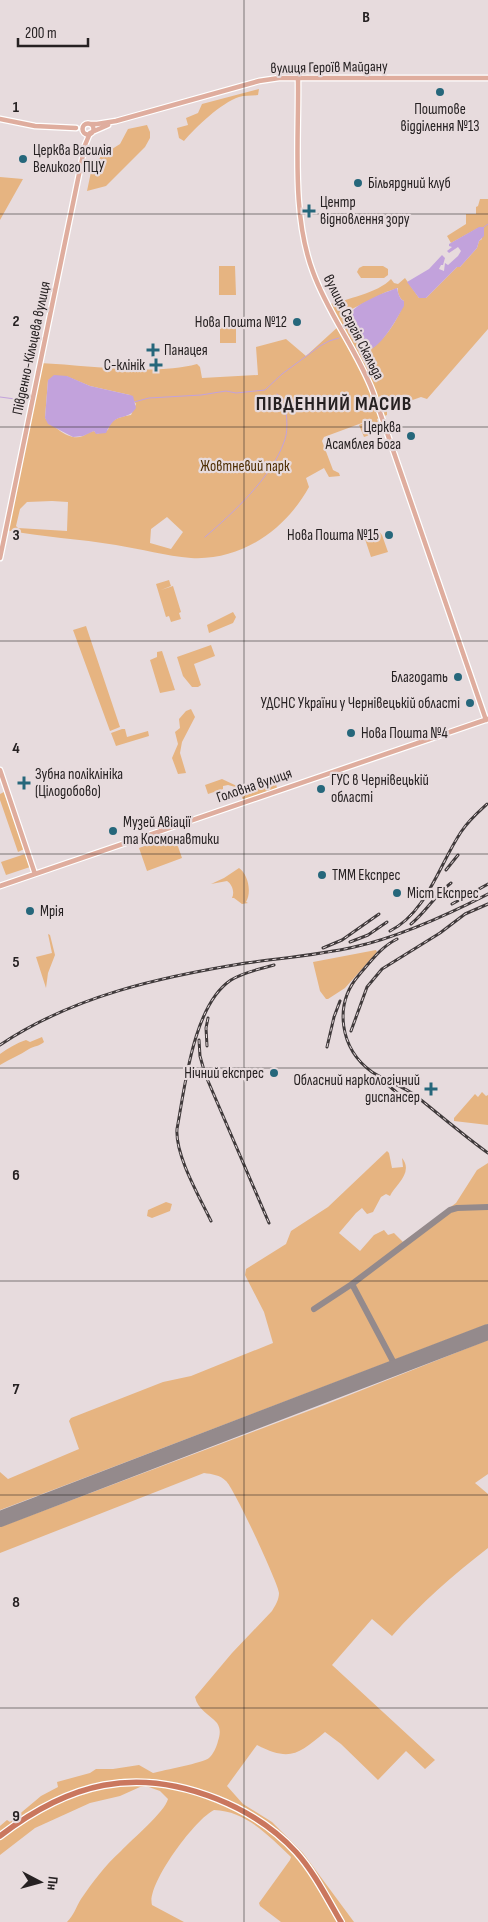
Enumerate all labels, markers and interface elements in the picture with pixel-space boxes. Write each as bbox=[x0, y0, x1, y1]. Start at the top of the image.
text: B bbox=[362, 8, 370, 27]
scale bar bbox=[18, 15, 88, 47]
text: 200 m bbox=[25, 24, 57, 43]
street label: вулиця Героїв Майдану bbox=[270, 57, 388, 78]
marker: Поштове відділення №13 bbox=[434, 86, 446, 98]
text: 1 bbox=[13, 98, 20, 117]
place label: Поштове відділення №13 bbox=[400, 100, 480, 136]
place label: Церква Василія Великого ПЦУ bbox=[33, 141, 112, 177]
marker: Церква Василія Великого ПЦУ bbox=[17, 153, 29, 165]
place label: Більярдний клуб bbox=[368, 174, 451, 193]
marker: Більярдний клуб bbox=[352, 177, 364, 189]
place label: Центр відновлення зору bbox=[320, 193, 410, 229]
marker: Центр відновлення зору bbox=[302, 204, 316, 218]
street label: вулиця Сергія Скальда bbox=[319, 271, 388, 383]
street label: Південно-Кільцева вулиця bbox=[8, 280, 55, 417]
text: 2 bbox=[12, 312, 20, 331]
place label: Нова Пошта №12 bbox=[195, 313, 287, 332]
marker: Нова Пошта №12 bbox=[291, 316, 303, 328]
place label: Панацея bbox=[164, 341, 208, 360]
marker: Панацея bbox=[146, 343, 160, 357]
place label: С-клінік bbox=[104, 356, 145, 375]
marker: С-клінік bbox=[149, 358, 163, 372]
district label: ПІВДЕННИЙ МАСИВ bbox=[256, 392, 412, 416]
place label: Церква Асамблея Бога bbox=[325, 418, 401, 454]
marker: Церква Асамблея Бога bbox=[405, 430, 417, 442]
park label: Жовтневий парк bbox=[200, 457, 290, 476]
text: 3 bbox=[12, 526, 20, 545]
place label: Нова Пошта №15 bbox=[287, 526, 379, 545]
marker: Нова Пошта №15 bbox=[383, 529, 395, 541]
place label: Благодать bbox=[391, 668, 448, 687]
marker: Благодать bbox=[452, 671, 464, 683]
place label: УДСНС України у Чернівецькій області bbox=[260, 694, 460, 713]
marker: УДСНС України у Чернівецькій області bbox=[464, 697, 476, 709]
place label: Нова Пошта №4 bbox=[361, 724, 448, 743]
marker: Нова Пошта №4 bbox=[345, 727, 357, 739]
text: 4 bbox=[12, 739, 20, 758]
street label: Головна вулиця bbox=[214, 764, 294, 807]
place label: Зубна поліклініка (Цілодобово) bbox=[35, 765, 123, 801]
place label: ГУС в Чернівецькій області bbox=[331, 771, 429, 807]
marker: Зубна поліклініка (Цілодобово) bbox=[17, 776, 31, 790]
marker: ГУС в Чернівецькій області bbox=[315, 783, 327, 795]
place label: Музей Авіації та Космонавтики bbox=[123, 813, 219, 849]
marker: Музей Авіації та Космонавтики bbox=[107, 825, 119, 837]
place label: ТММ Експрес bbox=[332, 866, 401, 885]
marker: ТММ Експрес bbox=[316, 869, 328, 881]
place label: Міст Експрес bbox=[407, 884, 479, 903]
marker: Міст Експрес bbox=[391, 887, 403, 899]
place label: Мрія bbox=[40, 902, 64, 921]
marker: Мрія bbox=[24, 905, 36, 917]
text: 5 bbox=[12, 953, 20, 972]
place label: Нічний експрес bbox=[184, 1064, 264, 1083]
marker: Нічний експрес bbox=[268, 1067, 280, 1079]
place label: Обласний наркологічний диспансер bbox=[293, 1071, 420, 1107]
marker: Обласний наркологічний диспансер bbox=[424, 1082, 438, 1096]
text: 6 bbox=[12, 1166, 20, 1185]
text: 7 bbox=[13, 1380, 20, 1399]
text: 8 bbox=[12, 1593, 20, 1612]
text: 9 bbox=[12, 1807, 20, 1826]
north arrow bbox=[15, 1857, 65, 1907]
text: Пн bbox=[43, 1876, 62, 1891]

